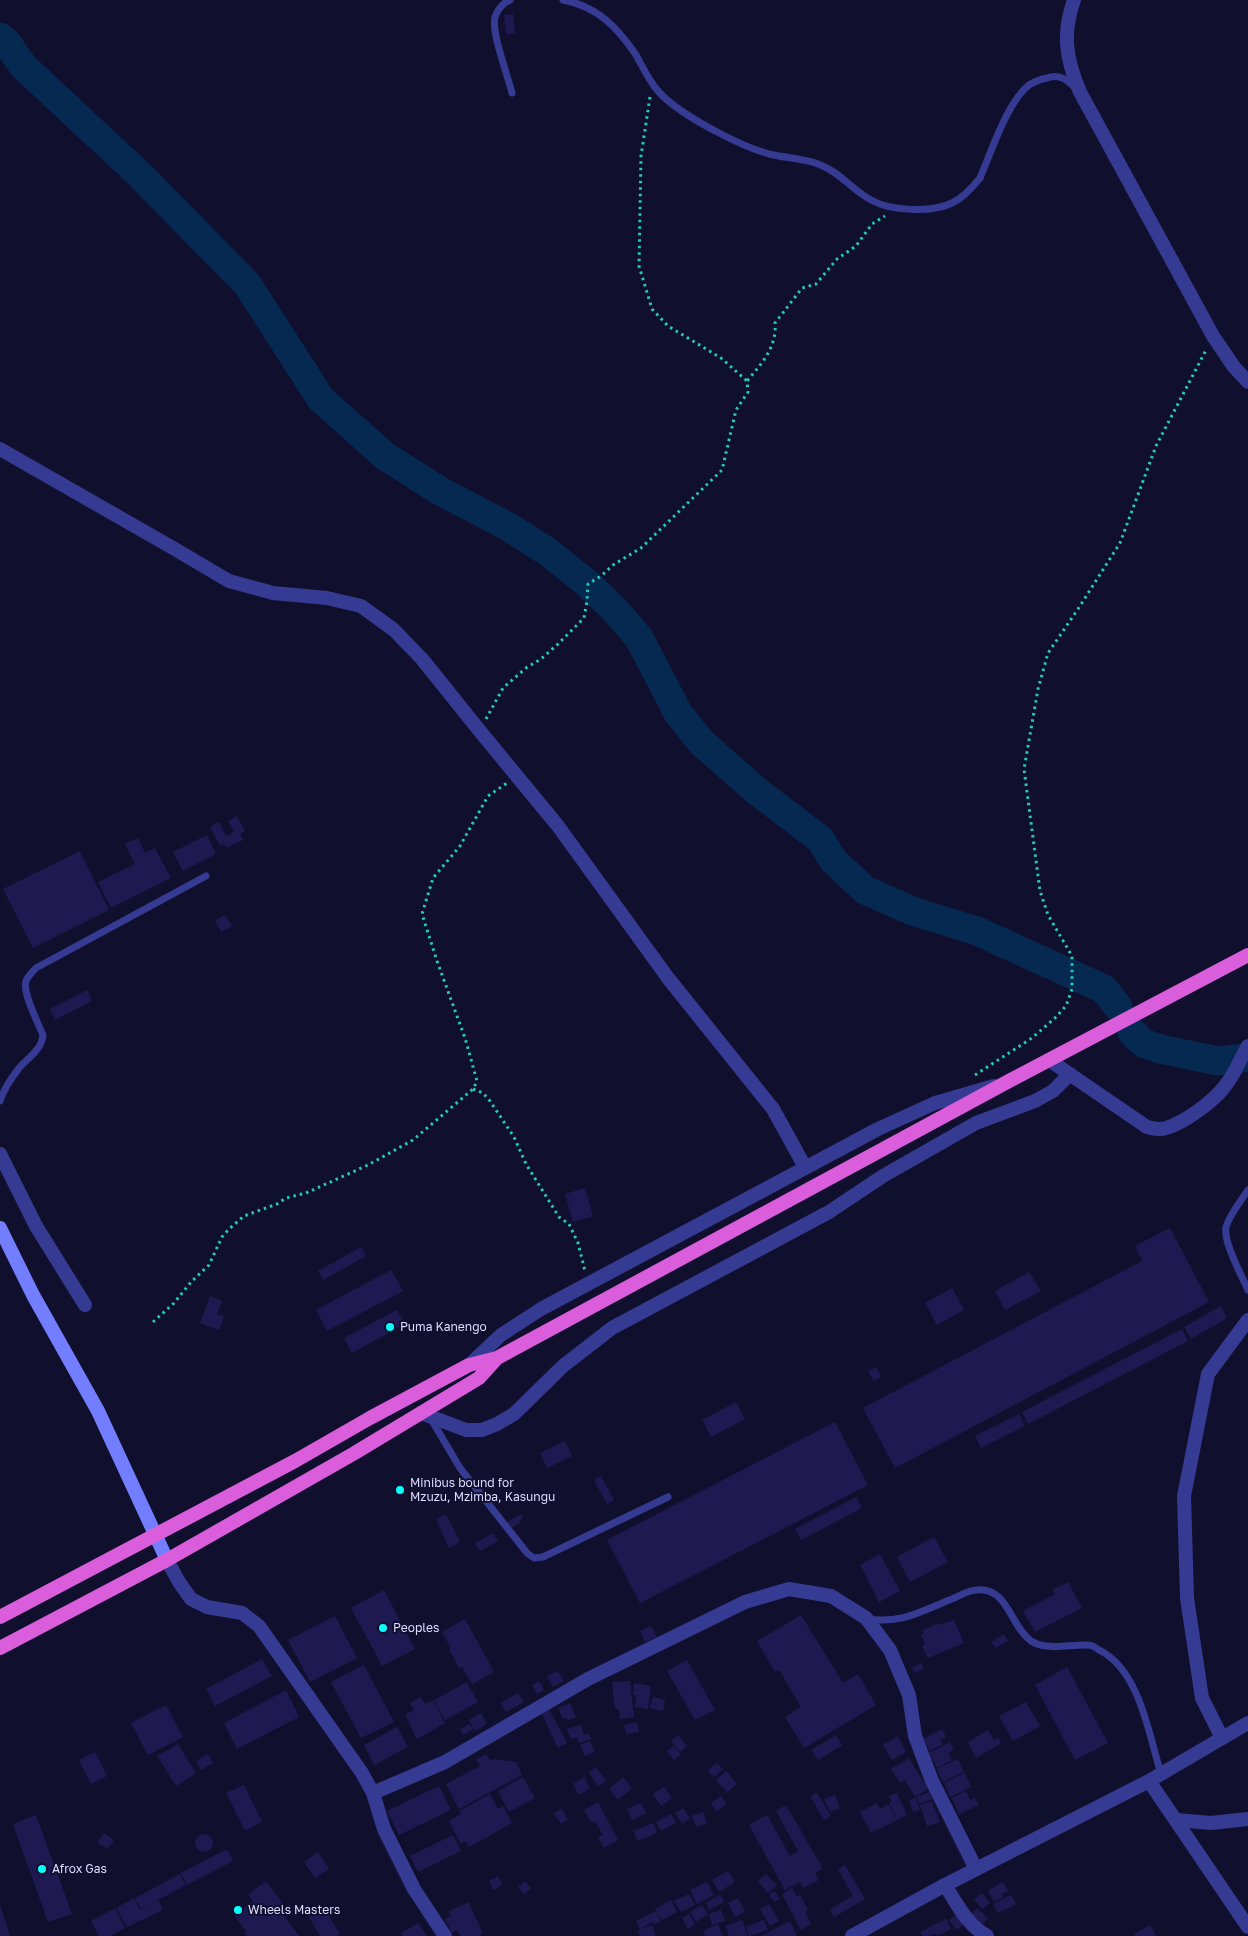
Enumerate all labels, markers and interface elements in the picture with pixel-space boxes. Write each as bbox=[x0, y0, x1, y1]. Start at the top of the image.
place label: Puma Kanengo bbox=[400, 1320, 487, 1334]
marker: Puma Kanengo bbox=[384, 1321, 396, 1333]
place label: Minibus bound for Mzuzu, Mzimba, Kasungu bbox=[410, 1476, 555, 1504]
marker: Minibus bound for Mzuzu, Mzimba, Kasungu bbox=[394, 1484, 406, 1496]
place label: Peoples bbox=[393, 1621, 439, 1635]
marker: Peoples bbox=[377, 1622, 389, 1634]
place label: Afrox Gas bbox=[52, 1862, 107, 1876]
marker: Afrox Gas bbox=[36, 1863, 48, 1875]
place label: Wheels Masters bbox=[248, 1903, 340, 1917]
marker: Wheels Masters bbox=[232, 1904, 244, 1916]

